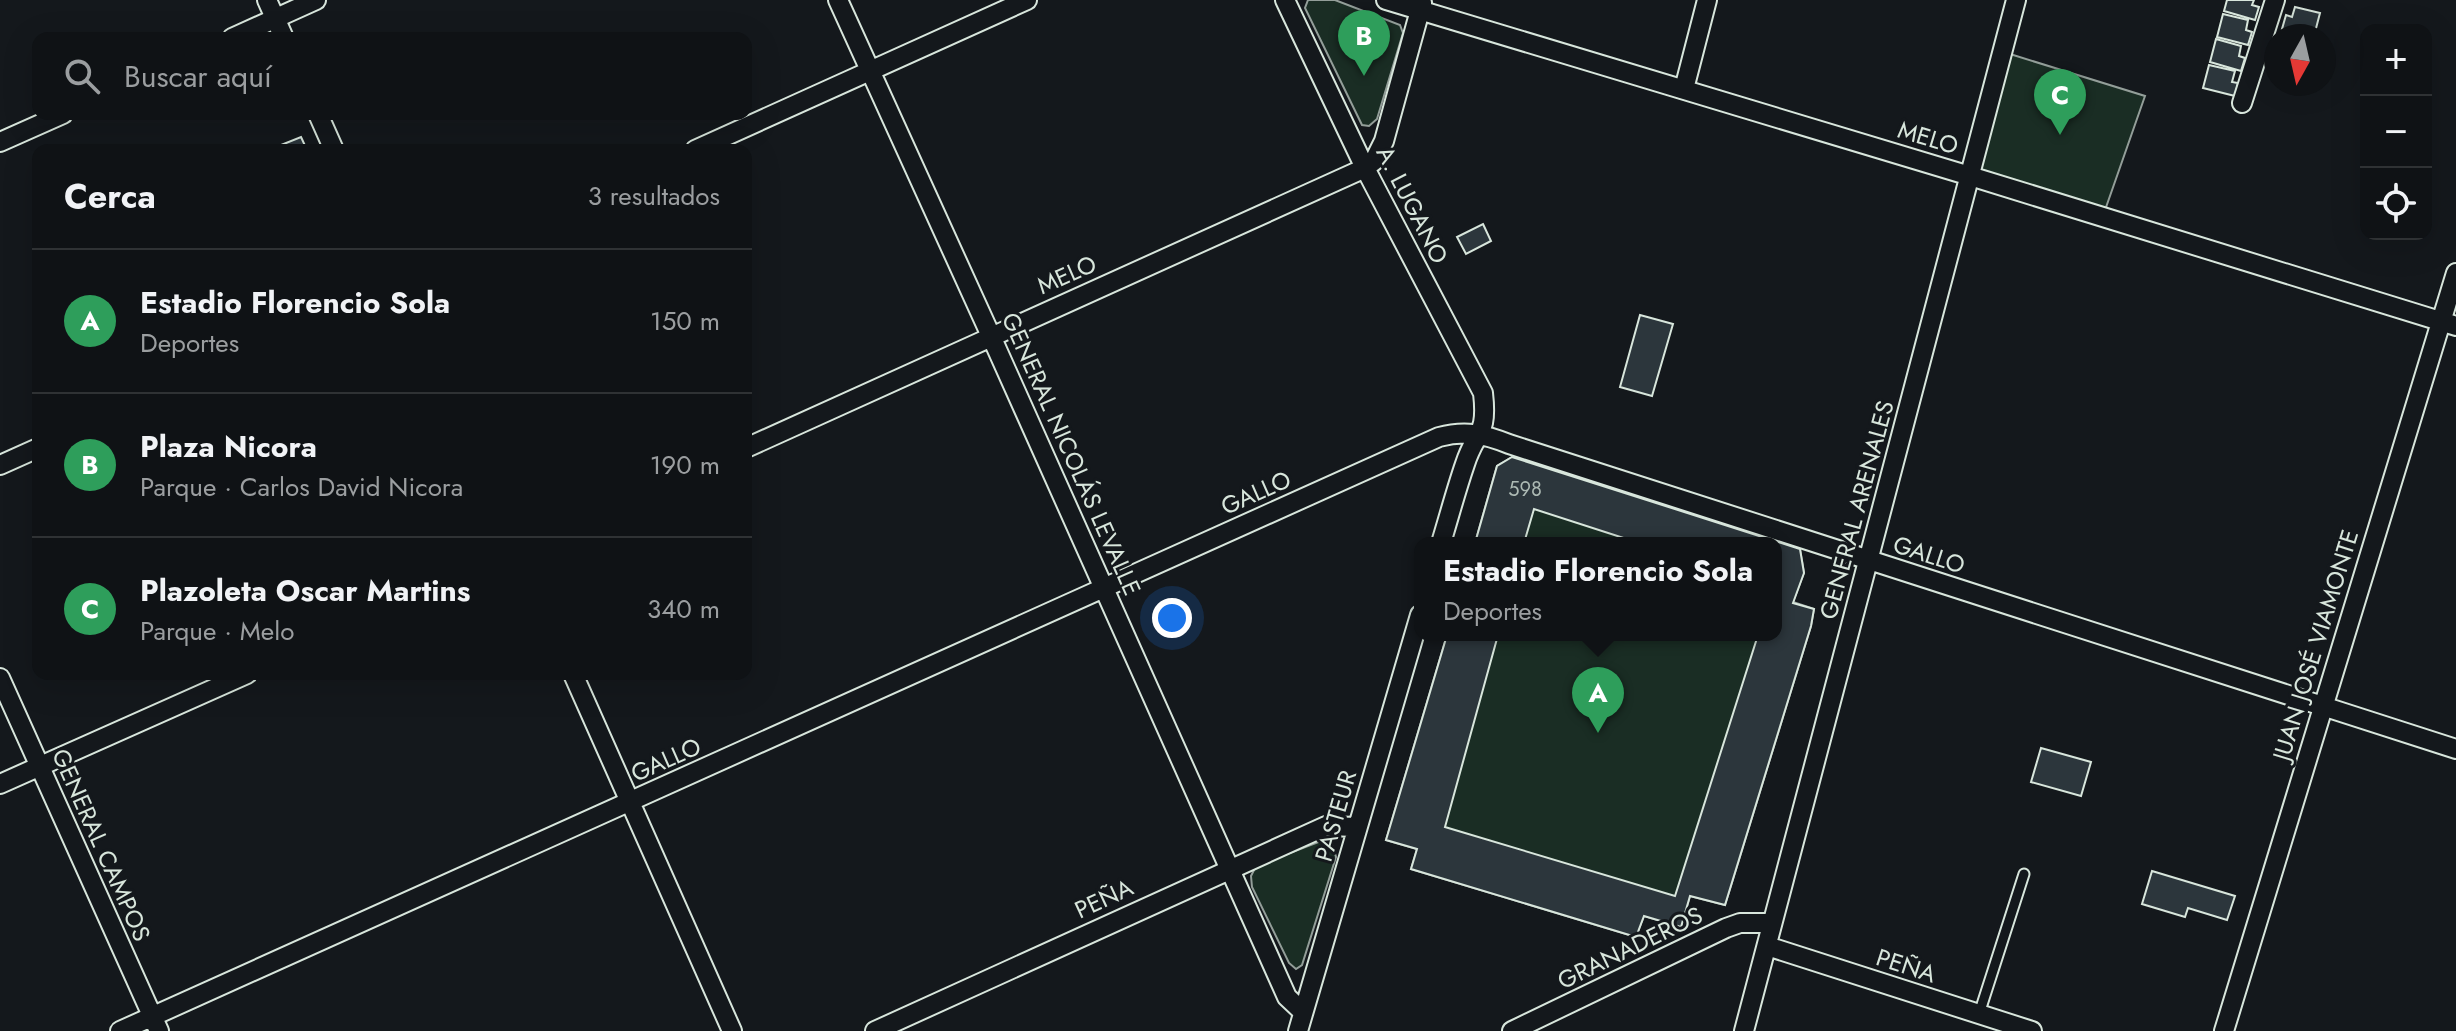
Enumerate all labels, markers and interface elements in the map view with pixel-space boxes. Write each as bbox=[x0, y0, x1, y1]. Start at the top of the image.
pin: B bbox=[1338, 10, 1390, 76]
north arrow bbox=[2264, 24, 2336, 96]
map controls bbox=[2360, 24, 2432, 240]
button: + bbox=[2360, 24, 2432, 96]
search box bbox=[32, 32, 752, 120]
icon: search bbox=[60, 54, 104, 98]
text: Buscar aquí bbox=[124, 55, 272, 98]
pin: C bbox=[2034, 69, 2086, 135]
button: − bbox=[2360, 96, 2432, 168]
street label: MELO bbox=[1894, 112, 1963, 163]
street label: A. LUGANO bbox=[1368, 140, 1457, 270]
button: locate bbox=[2360, 168, 2432, 240]
text: Cerca bbox=[64, 172, 156, 221]
text: 3 resultados bbox=[588, 177, 720, 215]
street label: MELO bbox=[1032, 246, 1102, 303]
text: Estadio Florencio Sola bbox=[140, 281, 450, 324]
text: A bbox=[80, 302, 100, 340]
text: 150 m bbox=[650, 302, 720, 340]
street label: GENERAL NICOLÁS LEVALLE bbox=[993, 307, 1150, 601]
text: Deportes bbox=[140, 324, 239, 362]
street label: GENERAL ARENALES bbox=[1811, 397, 1903, 623]
text: Plaza Nicora bbox=[140, 425, 317, 468]
text: B bbox=[81, 446, 99, 484]
text: 190 m bbox=[650, 446, 720, 484]
street label: GALLO bbox=[1215, 462, 1297, 523]
text: Parque · Carlos David Nicora bbox=[140, 468, 463, 506]
house number: 598 bbox=[1508, 475, 1542, 504]
street label: JUAN JOSÉ VIAMONTE bbox=[2263, 525, 2367, 767]
street label: GALLO bbox=[1889, 527, 1970, 583]
popup bbox=[1414, 537, 1782, 641]
text: Estadio Florencio Sola bbox=[1443, 549, 1753, 592]
text: Plazoleta Oscar Martins bbox=[140, 569, 470, 612]
text: C bbox=[81, 590, 99, 628]
text: 340 m bbox=[647, 590, 720, 628]
text: Deportes bbox=[1443, 592, 1542, 630]
your location bbox=[1152, 598, 1192, 638]
text: Parque · Melo bbox=[140, 612, 294, 650]
pin: A bbox=[1572, 667, 1624, 733]
street label: GALLO bbox=[625, 729, 707, 790]
street label: GENERAL CAMPOS bbox=[43, 743, 160, 947]
street label: PASTEUR bbox=[1306, 766, 1365, 866]
street label: PEÑA bbox=[1069, 870, 1139, 927]
street label: GRANADEROS bbox=[1551, 897, 1708, 998]
street label: PEÑA bbox=[1872, 939, 1941, 992]

